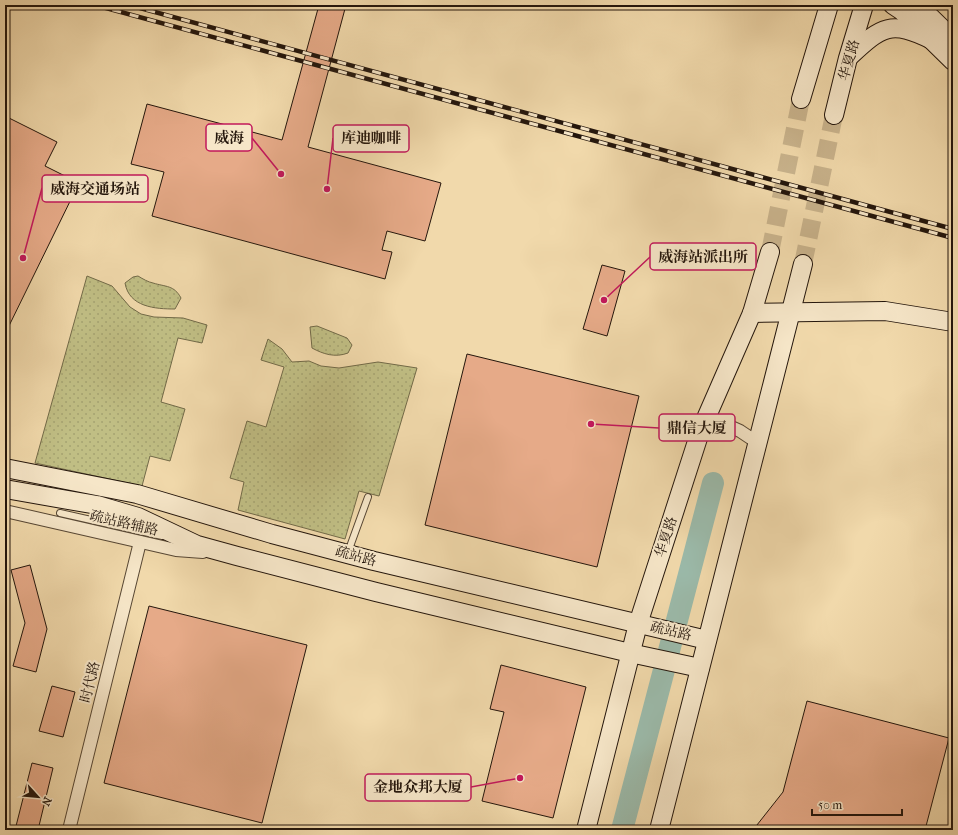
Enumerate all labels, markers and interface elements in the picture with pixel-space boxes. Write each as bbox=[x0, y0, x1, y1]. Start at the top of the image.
street label: 华夏路 bbox=[835, 37, 863, 83]
callout: 威海 bbox=[206, 124, 252, 151]
callout: 库迪咖啡 bbox=[333, 125, 409, 152]
text: 威海 bbox=[214, 129, 244, 147]
text: 库迪咖啡 bbox=[341, 129, 401, 147]
callout: 威海交通场站 bbox=[42, 175, 148, 202]
text: 威海交通场站 bbox=[50, 180, 140, 198]
callout: 威海站派出所 bbox=[650, 243, 756, 270]
text: 威海站派出所 bbox=[658, 248, 748, 266]
callout: 鼎信大厦 bbox=[659, 414, 735, 441]
text: 鼎信大厦 bbox=[667, 419, 727, 437]
street label: 疏站路辅路 bbox=[88, 507, 160, 539]
street label: 华夏路 bbox=[651, 514, 681, 560]
street label: 疏站路 bbox=[334, 542, 378, 570]
street label: 疏站路 bbox=[649, 618, 693, 644]
street label: 时代路 bbox=[77, 660, 103, 704]
callout: 金地众邦大厦 bbox=[365, 774, 471, 801]
north arrow bbox=[18, 777, 58, 817]
text: 金地众邦大厦 bbox=[373, 778, 463, 796]
scale bar bbox=[812, 791, 902, 817]
text: N bbox=[38, 795, 54, 809]
text: 50 m bbox=[818, 798, 842, 812]

